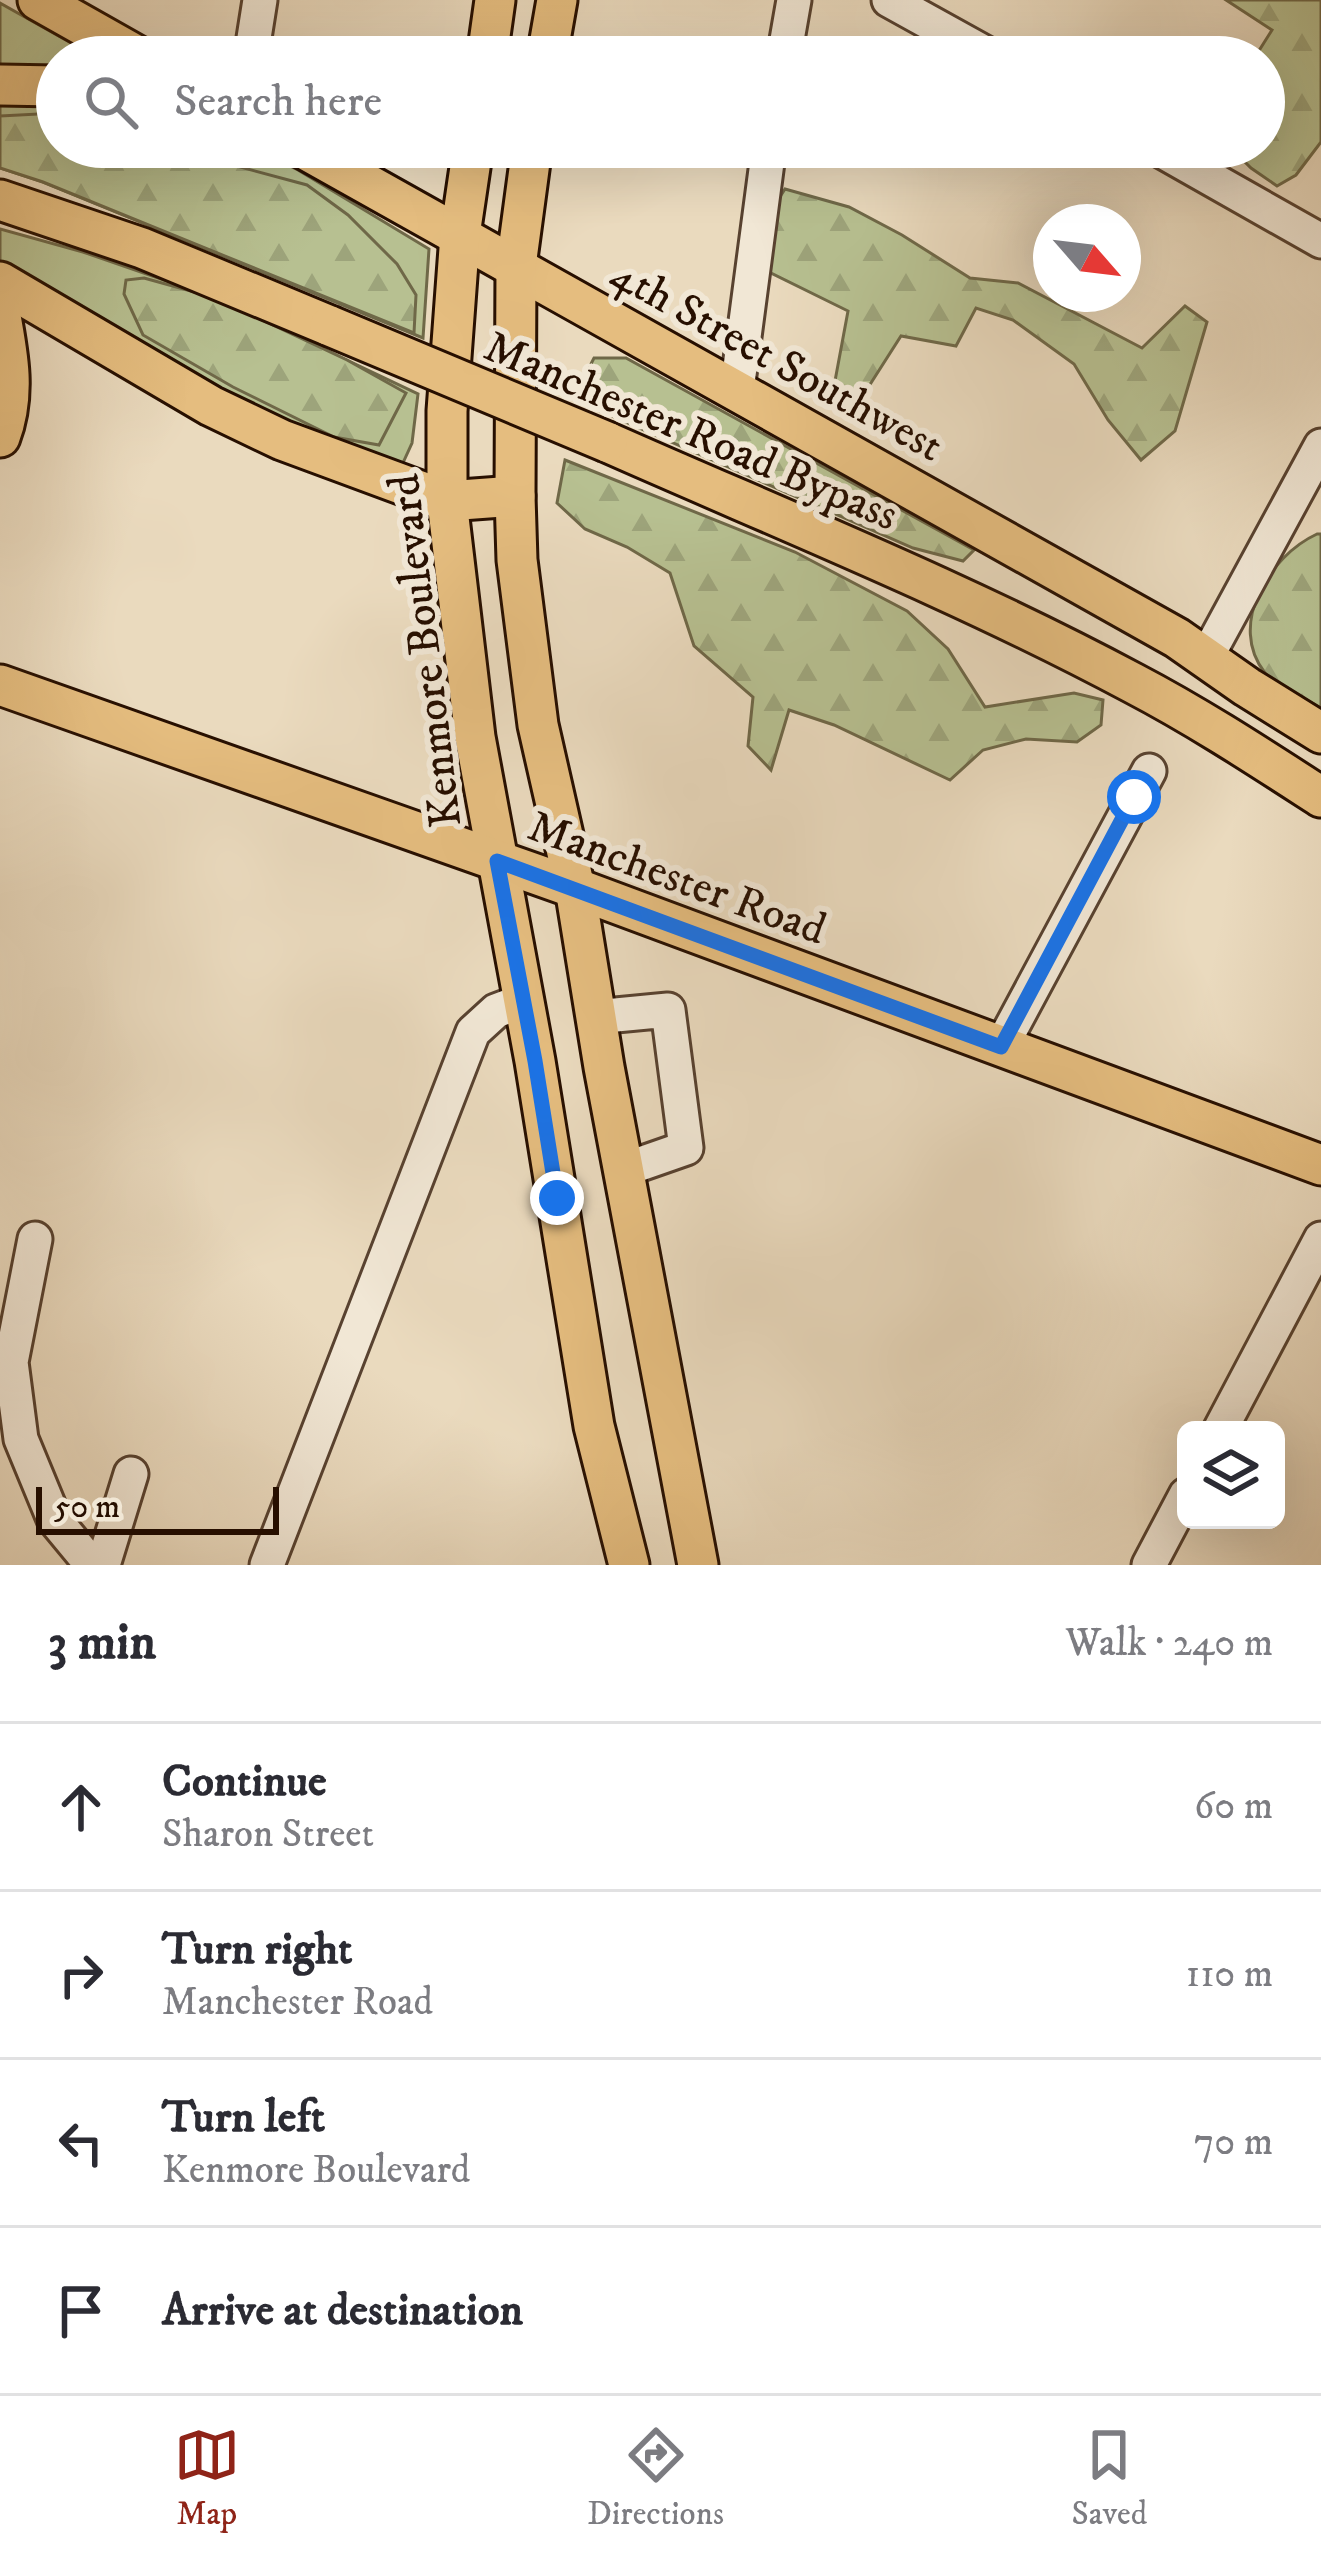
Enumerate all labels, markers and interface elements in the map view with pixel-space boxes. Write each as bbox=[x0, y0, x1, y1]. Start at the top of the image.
search box bbox=[36, 36, 1285, 168]
icon: search bbox=[78, 69, 144, 135]
text: Search here bbox=[174, 74, 382, 130]
north arrow bbox=[1033, 204, 1141, 312]
street label: 4th Street Southwest bbox=[601, 246, 953, 475]
street label: Manchester Road Bypass bbox=[476, 319, 906, 544]
street label: Kenmore Boulevard bbox=[376, 470, 475, 831]
route start bbox=[1107, 770, 1161, 824]
street label: Manchester Road bbox=[520, 799, 834, 959]
route end bbox=[530, 1171, 584, 1225]
map controls bbox=[1177, 1421, 1285, 1529]
button: layers bbox=[1177, 1421, 1285, 1529]
scale bar bbox=[36, 1481, 279, 1534]
text: 50 m bbox=[54, 1487, 120, 1528]
text: 3 min bbox=[48, 1611, 156, 1675]
text: Walk · 240 m bbox=[1066, 1619, 1273, 1668]
text: Continue bbox=[162, 1754, 327, 1810]
icon: ahead bbox=[48, 1774, 114, 1840]
text: 60 m bbox=[1194, 1782, 1273, 1831]
text: Sharon Street bbox=[162, 1810, 374, 1859]
text: Turn right bbox=[162, 1922, 352, 1978]
icon: right bbox=[48, 1942, 114, 2008]
text: 110 m bbox=[1186, 1950, 1273, 1999]
text: Manchester Road bbox=[162, 1978, 433, 2027]
text: Turn left bbox=[162, 2090, 325, 2146]
icon: left bbox=[48, 2110, 114, 2176]
text: 70 m bbox=[1194, 2118, 1273, 2167]
text: Kenmore Boulevard bbox=[162, 2146, 470, 2195]
icon: arrive bbox=[48, 2278, 114, 2344]
text: Arrive at destination bbox=[162, 2283, 523, 2339]
tab: Map bbox=[174, 2422, 240, 2535]
tab: Directions bbox=[587, 2422, 724, 2535]
tab: Saved bbox=[1071, 2422, 1147, 2535]

